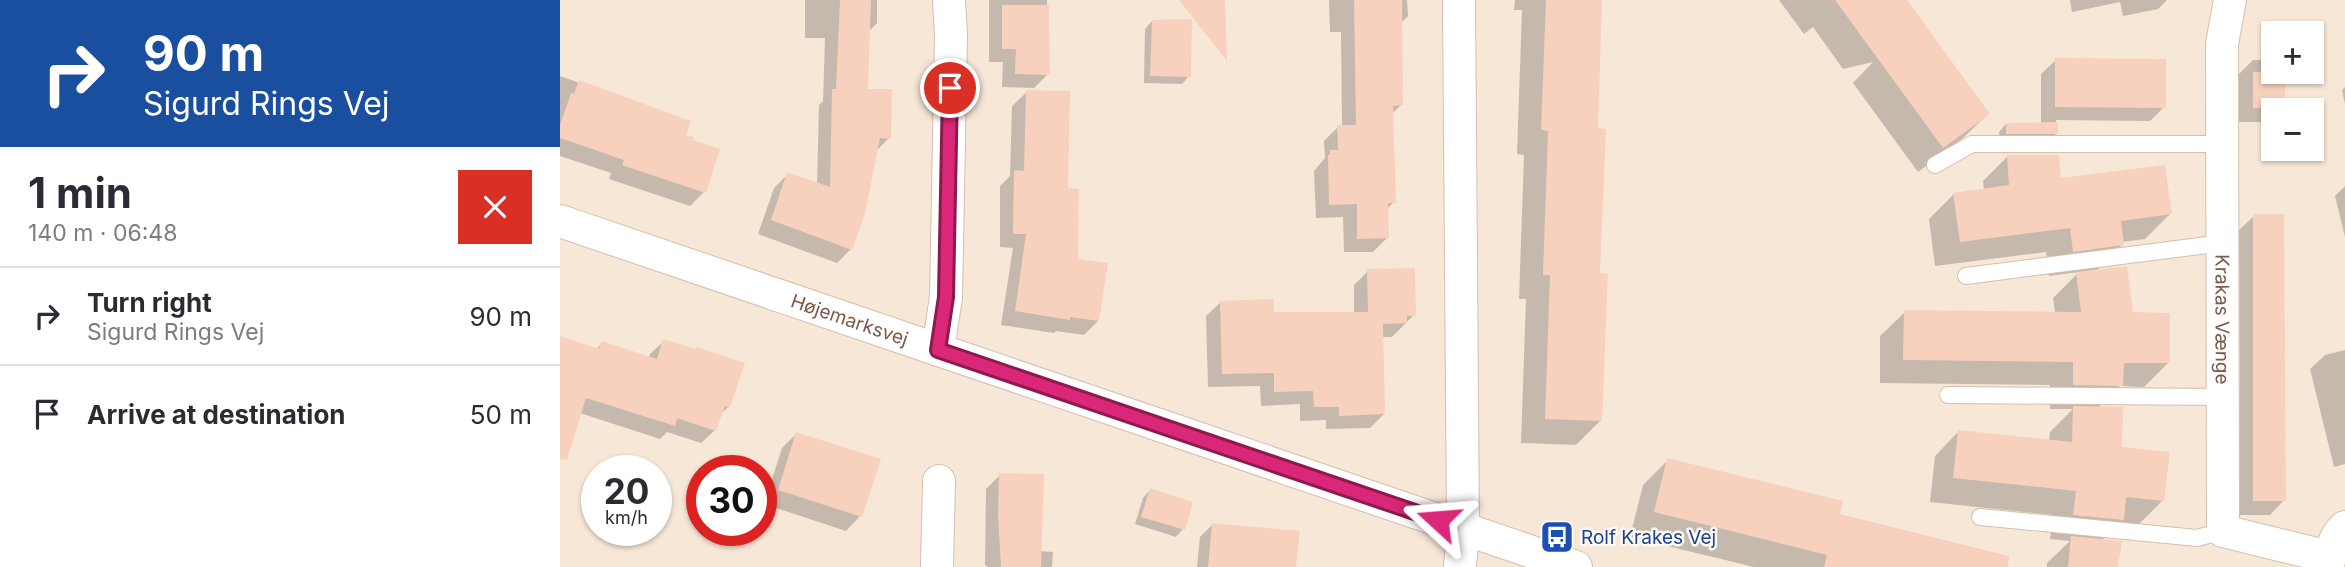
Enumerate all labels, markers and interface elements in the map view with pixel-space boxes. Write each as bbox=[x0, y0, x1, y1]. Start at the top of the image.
map controls bbox=[2261, 21, 2324, 161]
button: + bbox=[2261, 21, 2324, 84]
text: 90 m bbox=[143, 24, 264, 83]
icon: right bbox=[28, 28, 119, 119]
pin bbox=[920, 58, 980, 118]
icon: arrive bbox=[931, 69, 969, 107]
text: Sigurd Rings Vej bbox=[143, 84, 390, 123]
button: − bbox=[2261, 98, 2324, 161]
text: 1 min bbox=[28, 167, 132, 218]
button: close bbox=[458, 170, 532, 244]
text: 140 m · 06:48 bbox=[28, 219, 177, 247]
street label: Krakas Vænge bbox=[2210, 254, 2234, 385]
text: Turn right bbox=[87, 287, 212, 318]
street label: Højemarksvej bbox=[788, 289, 911, 351]
icon: right bbox=[28, 297, 66, 335]
text: 90 m bbox=[469, 301, 532, 332]
text: Sigurd Rings Vej bbox=[87, 318, 264, 346]
icon: arrive bbox=[28, 395, 66, 433]
text: Arrive at destination bbox=[87, 399, 346, 430]
text: 50 m bbox=[470, 399, 532, 430]
speed limit sign: 30 bbox=[686, 455, 777, 546]
text: 20 bbox=[604, 470, 649, 512]
position arrow bbox=[1401, 483, 1475, 557]
text: km/h bbox=[605, 507, 648, 528]
bus stop icon: Rolf Krakes Vej bbox=[1538, 518, 1576, 556]
place label: Rolf Krakes Vej bbox=[1581, 526, 1716, 549]

